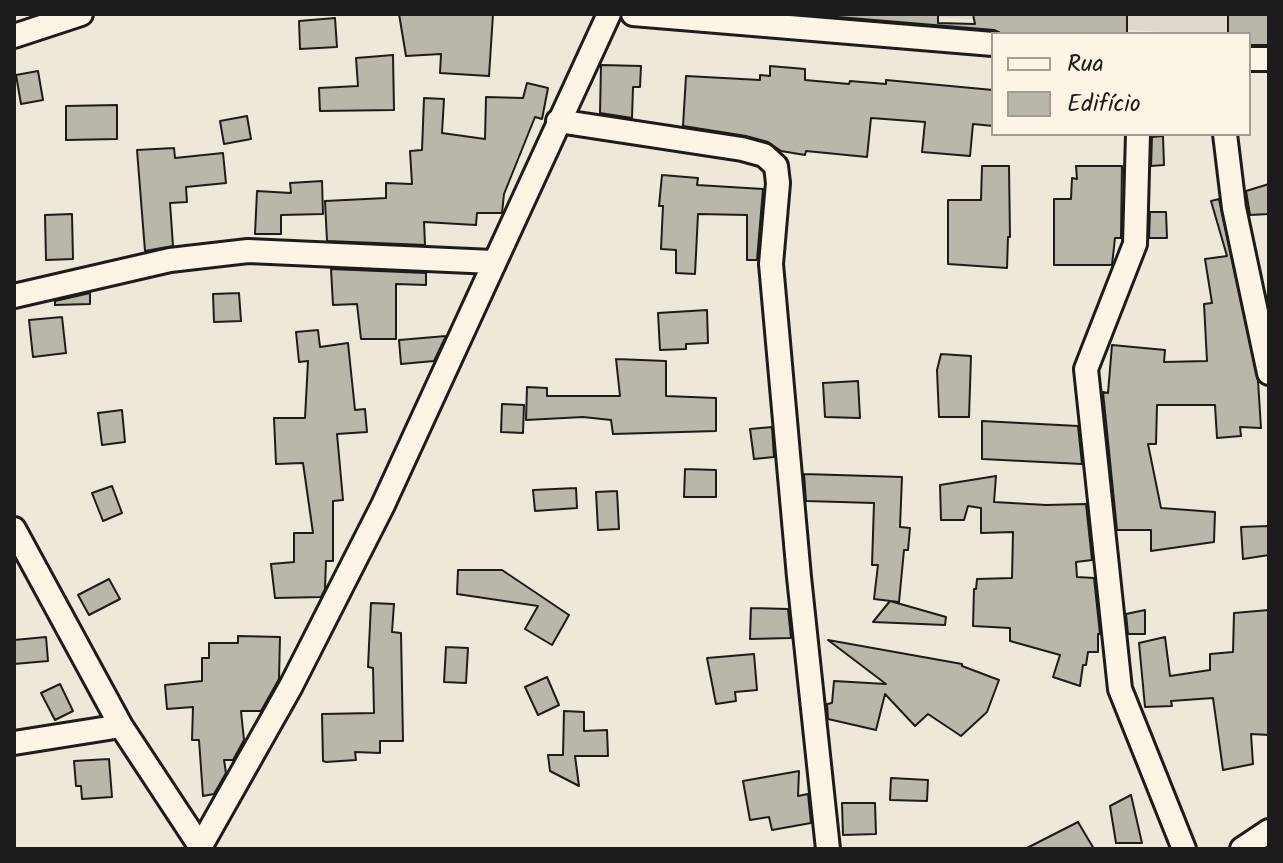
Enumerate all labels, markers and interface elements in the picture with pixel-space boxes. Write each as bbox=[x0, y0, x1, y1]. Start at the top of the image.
legend bbox=[991, 32, 1251, 136]
text: Rua bbox=[1067, 45, 1104, 84]
text: Edifício bbox=[1067, 85, 1141, 124]

